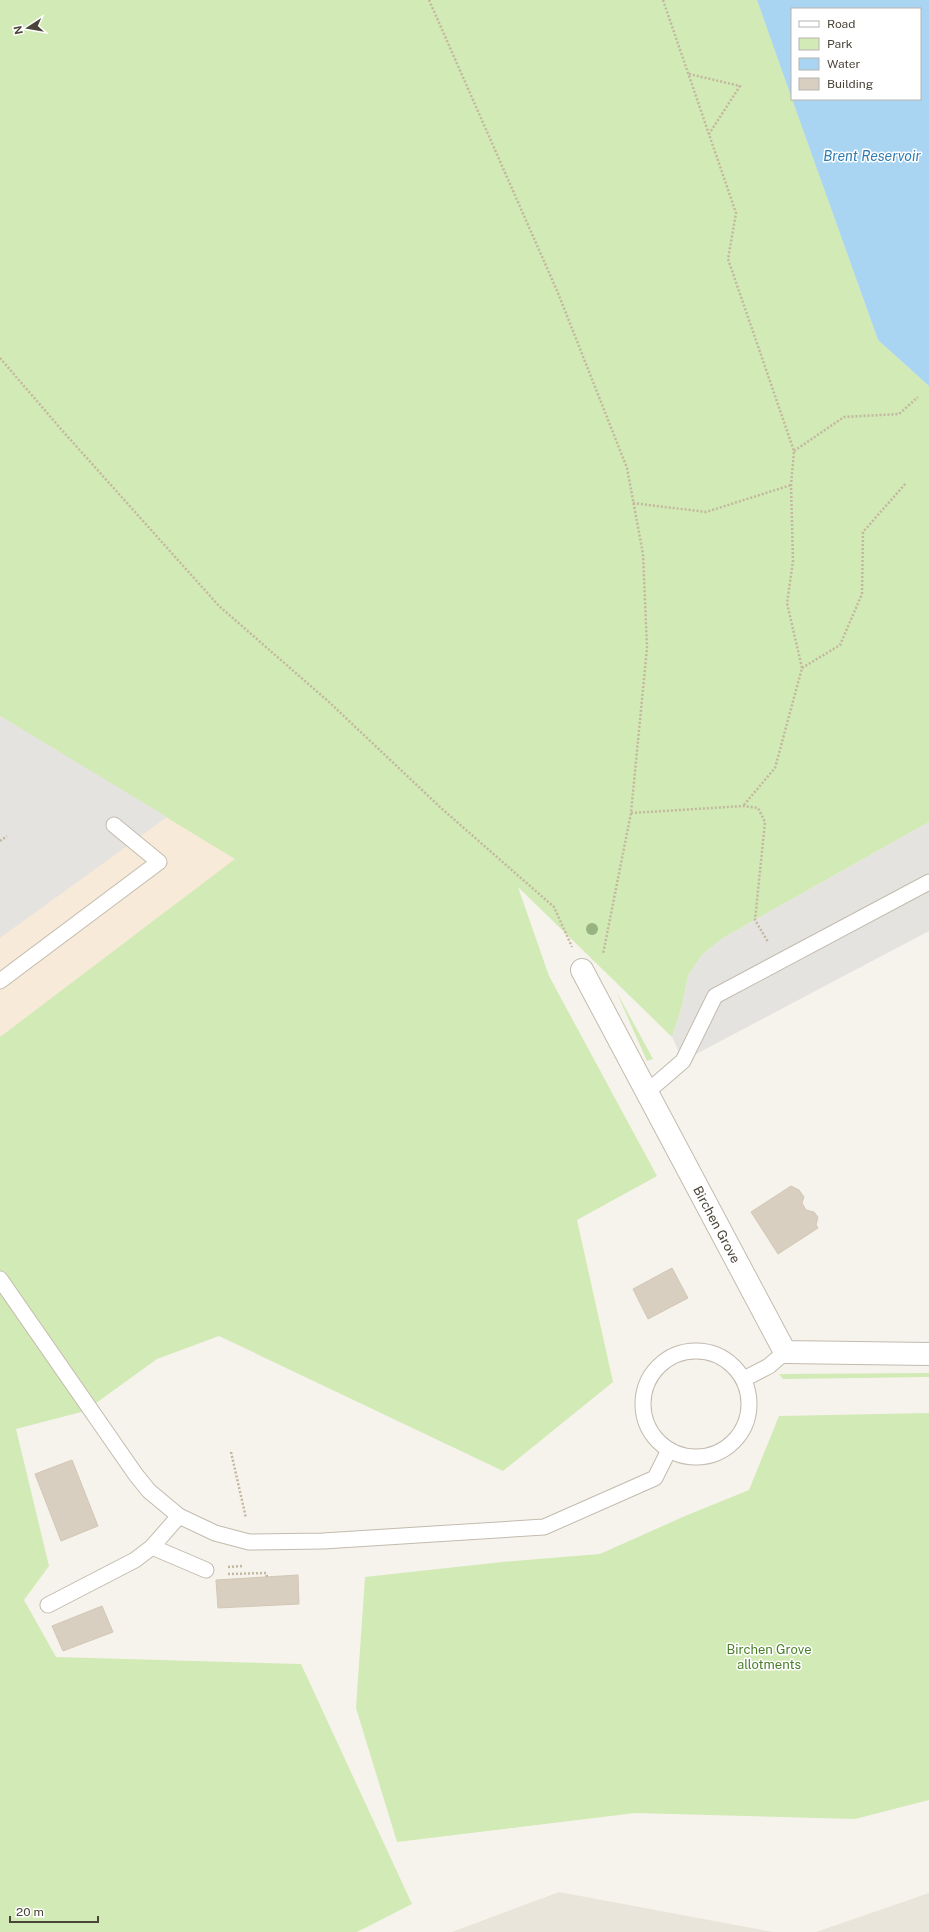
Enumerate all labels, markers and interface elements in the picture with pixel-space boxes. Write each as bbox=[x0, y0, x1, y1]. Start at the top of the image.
north arrow bbox=[8, 8, 48, 48]
legend bbox=[791, 8, 921, 100]
text: Road bbox=[827, 17, 855, 31]
text: N bbox=[11, 25, 25, 36]
text: Park bbox=[827, 37, 853, 51]
text: Water bbox=[827, 57, 861, 71]
text: Building bbox=[827, 77, 873, 91]
water label: Brent Reservoir bbox=[823, 148, 921, 164]
street label: Birchen Grove bbox=[691, 1183, 744, 1265]
park label: Birchen Grove allotments bbox=[726, 1642, 812, 1672]
scale bar bbox=[10, 1898, 98, 1924]
text: 20 m bbox=[16, 1905, 44, 1919]

